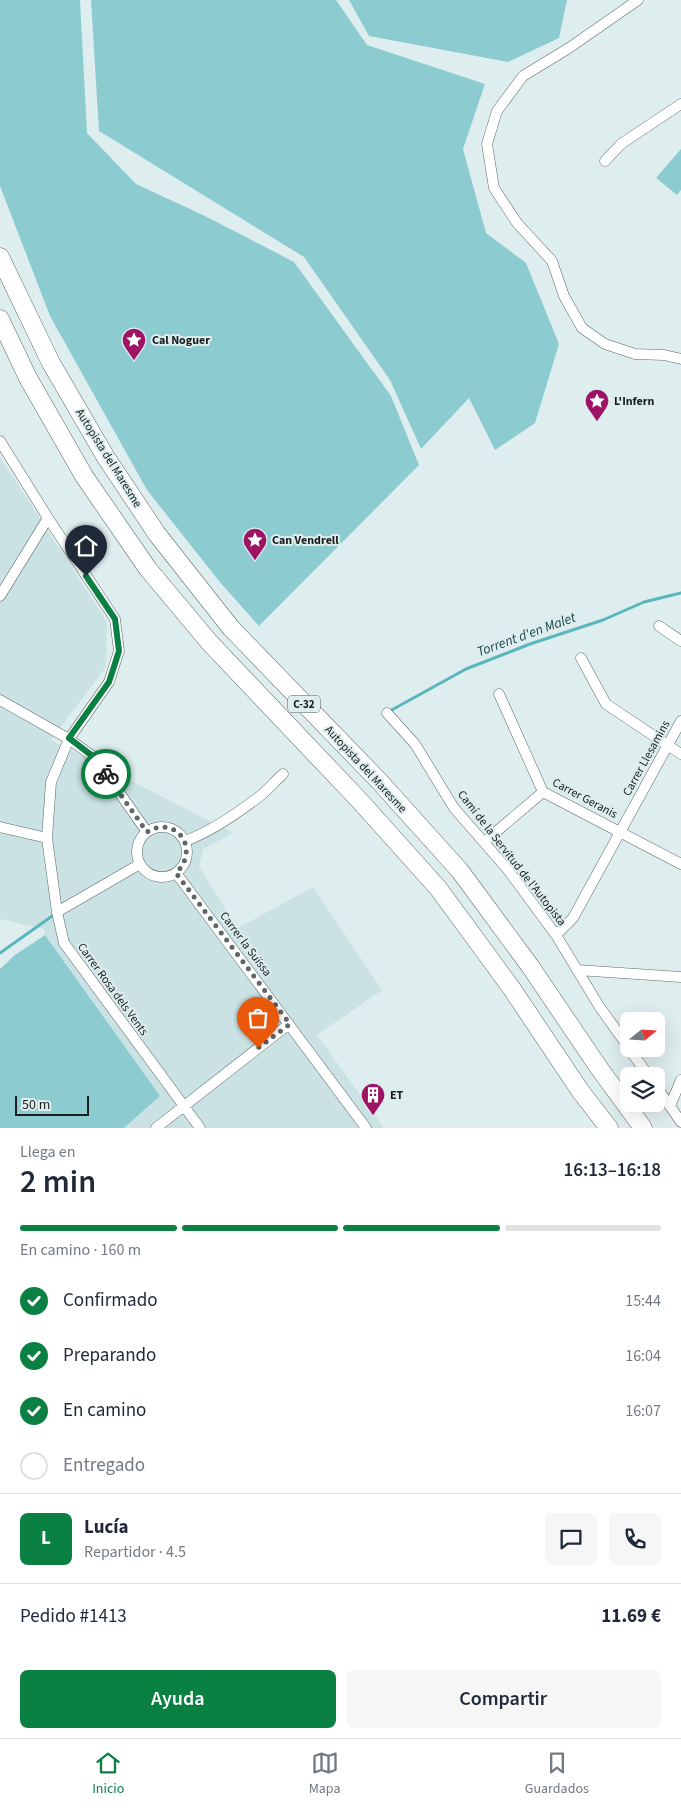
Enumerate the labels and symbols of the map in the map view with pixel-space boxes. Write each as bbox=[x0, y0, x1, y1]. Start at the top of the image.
place icon: Cal Noguer bbox=[121, 327, 147, 361]
place label: Cal Noguer bbox=[152, 332, 210, 349]
place icon: L'Infern bbox=[584, 388, 610, 422]
place label: L'Infern bbox=[614, 393, 655, 410]
street label: Autopista del Maresme bbox=[71, 406, 146, 511]
pin bbox=[65, 525, 107, 576]
place icon: Can Vendrell bbox=[242, 527, 268, 561]
place label: Can Vendrell bbox=[272, 532, 339, 549]
water label: Torrent d'en Malet bbox=[474, 608, 579, 662]
road number: C-32 bbox=[288, 696, 320, 712]
street label: Carrer Llesamins bbox=[619, 717, 674, 799]
street label: Autopista del Maresme bbox=[321, 722, 411, 817]
courier bbox=[81, 749, 131, 799]
street label: Carrer Geranis bbox=[549, 774, 620, 823]
street label: Camí de la Servitud de l'Autopista bbox=[453, 787, 570, 930]
street label: Carrer la Suïssa bbox=[216, 908, 276, 980]
street label: Carrer Rosa dels Vents bbox=[73, 939, 152, 1039]
pin bbox=[237, 997, 279, 1048]
north arrow bbox=[620, 1012, 665, 1058]
building icon: ET bbox=[360, 1082, 386, 1116]
place label: ET bbox=[390, 1087, 404, 1104]
scale bar bbox=[15, 1093, 89, 1116]

